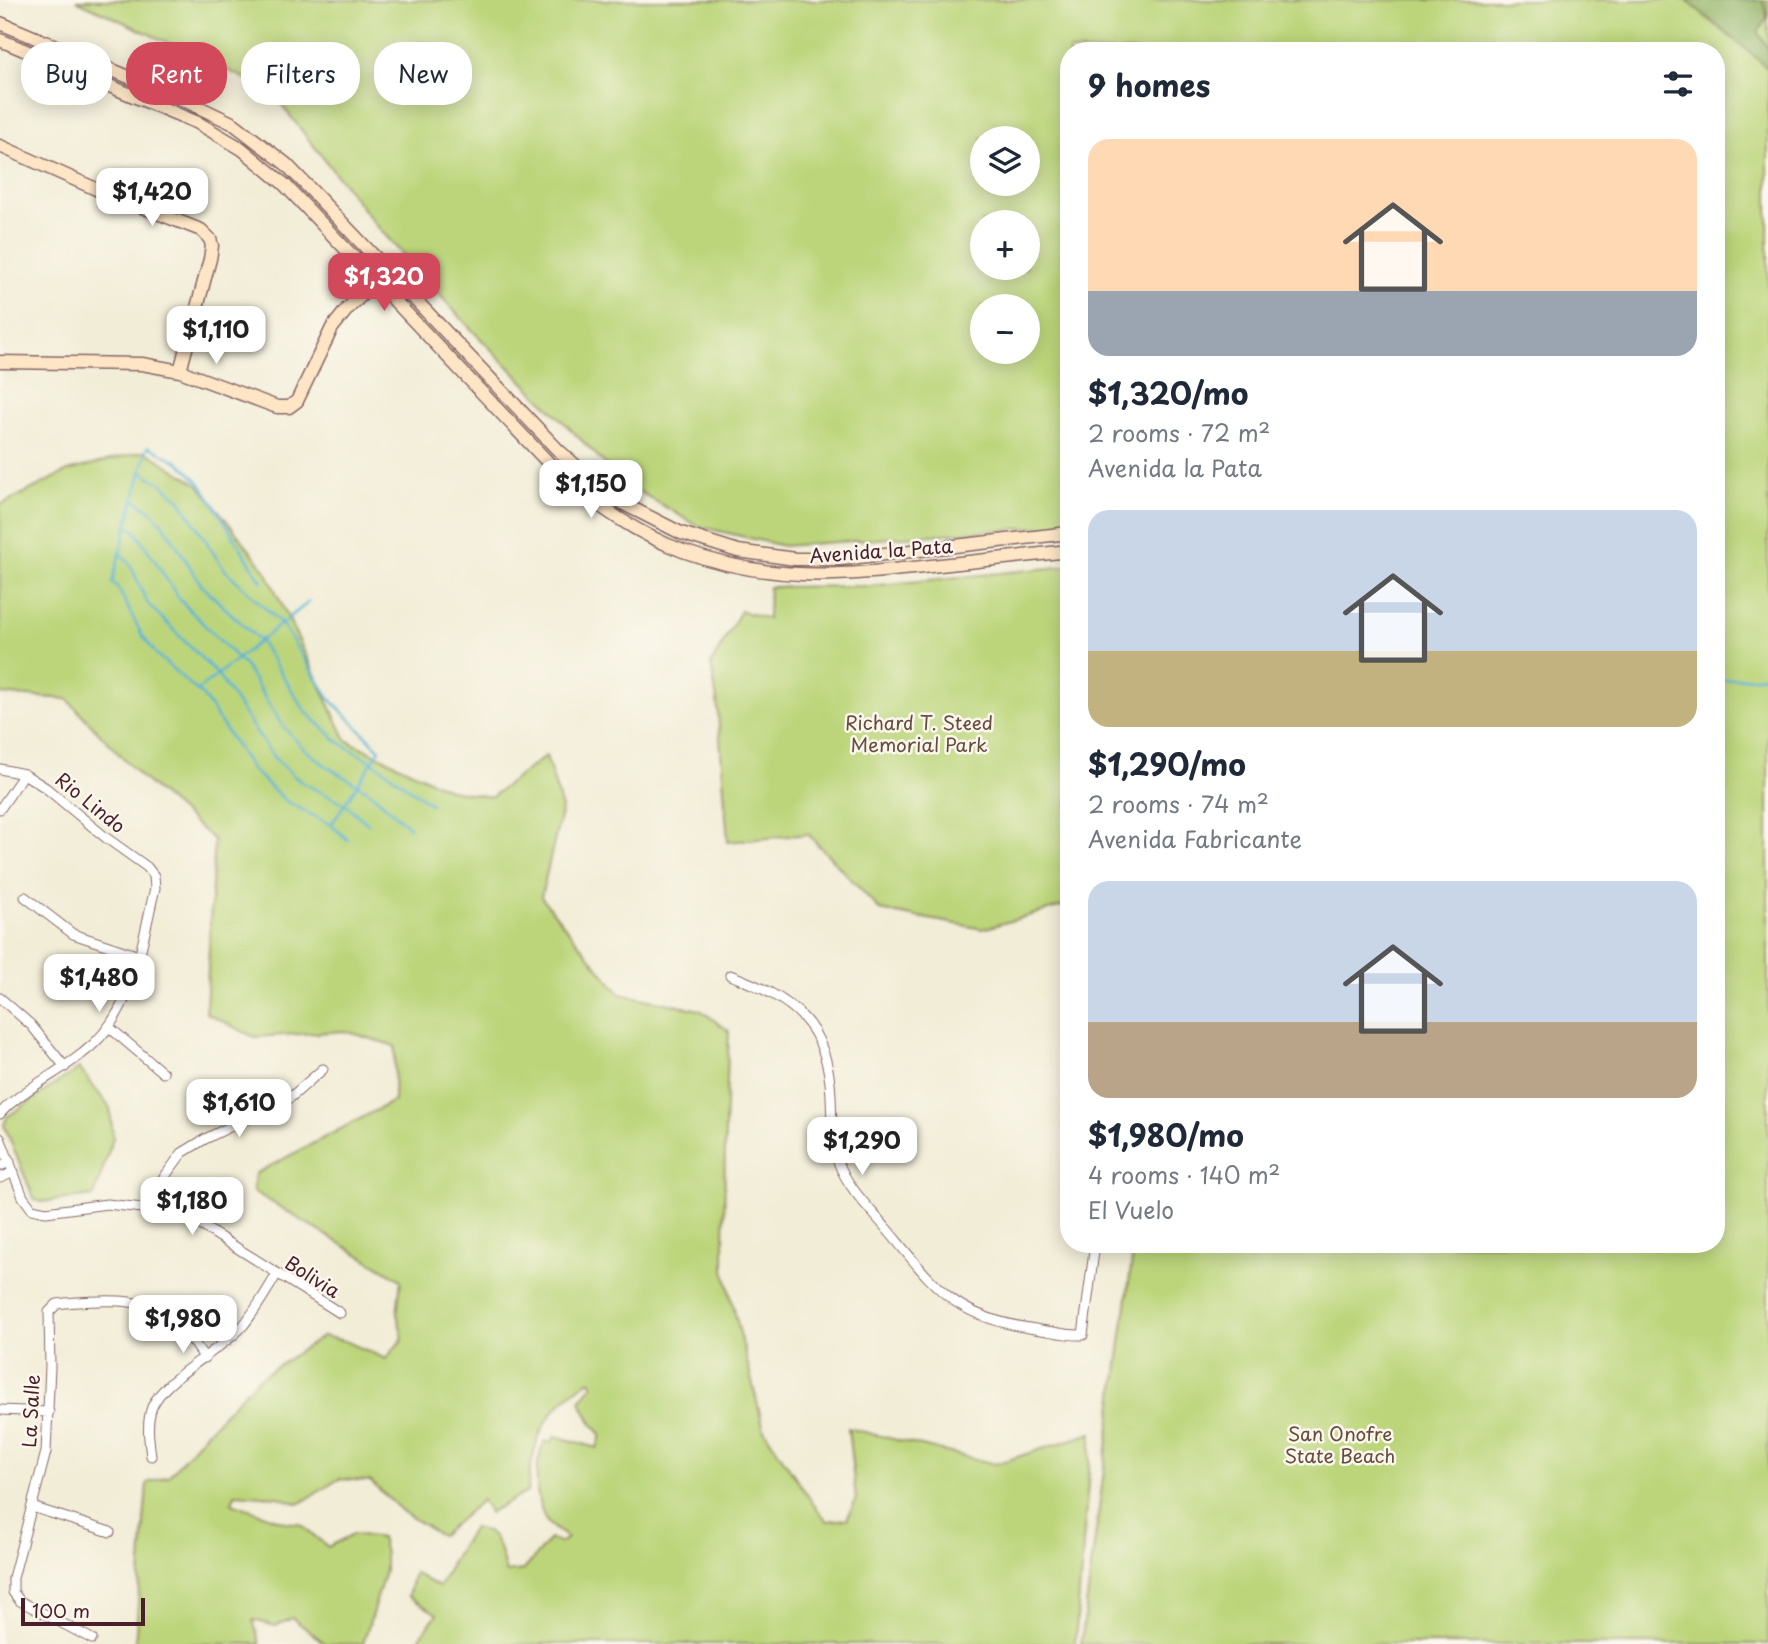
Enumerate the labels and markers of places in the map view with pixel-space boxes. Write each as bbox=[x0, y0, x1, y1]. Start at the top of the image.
pin: $1,420 bbox=[95, 168, 209, 228]
pin: $1,320 bbox=[327, 254, 441, 313]
pin: $1,110 bbox=[159, 306, 273, 366]
pin: $1,150 bbox=[534, 461, 648, 520]
pin: $1,480 bbox=[42, 954, 156, 1014]
pin: $1,610 bbox=[182, 1080, 296, 1139]
pin: $1,290 bbox=[805, 1118, 919, 1177]
pin: $1,180 bbox=[135, 1178, 249, 1237]
pin: $1,980 bbox=[126, 1296, 240, 1355]

